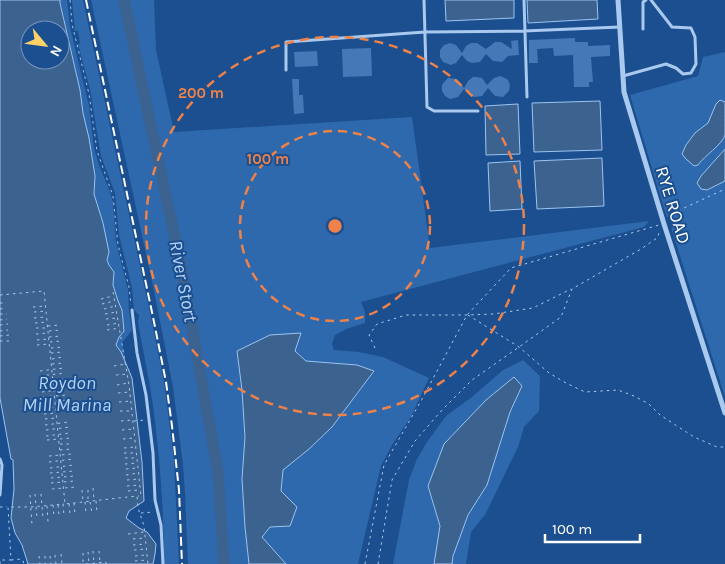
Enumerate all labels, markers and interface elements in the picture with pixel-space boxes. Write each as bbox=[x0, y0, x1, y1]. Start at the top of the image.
north arrow bbox=[20, 20, 70, 70]
text: N bbox=[46, 43, 66, 60]
text: 200 m bbox=[178, 84, 224, 102]
text: 100 m bbox=[247, 150, 289, 168]
street label: RYE ROAD bbox=[651, 163, 695, 247]
centre of rings bbox=[326, 217, 344, 235]
water label: River Stort bbox=[164, 238, 202, 324]
water label: Roydon Mill Marina bbox=[23, 372, 111, 416]
scale bar bbox=[545, 512, 640, 544]
text: 100 m bbox=[552, 520, 592, 538]

